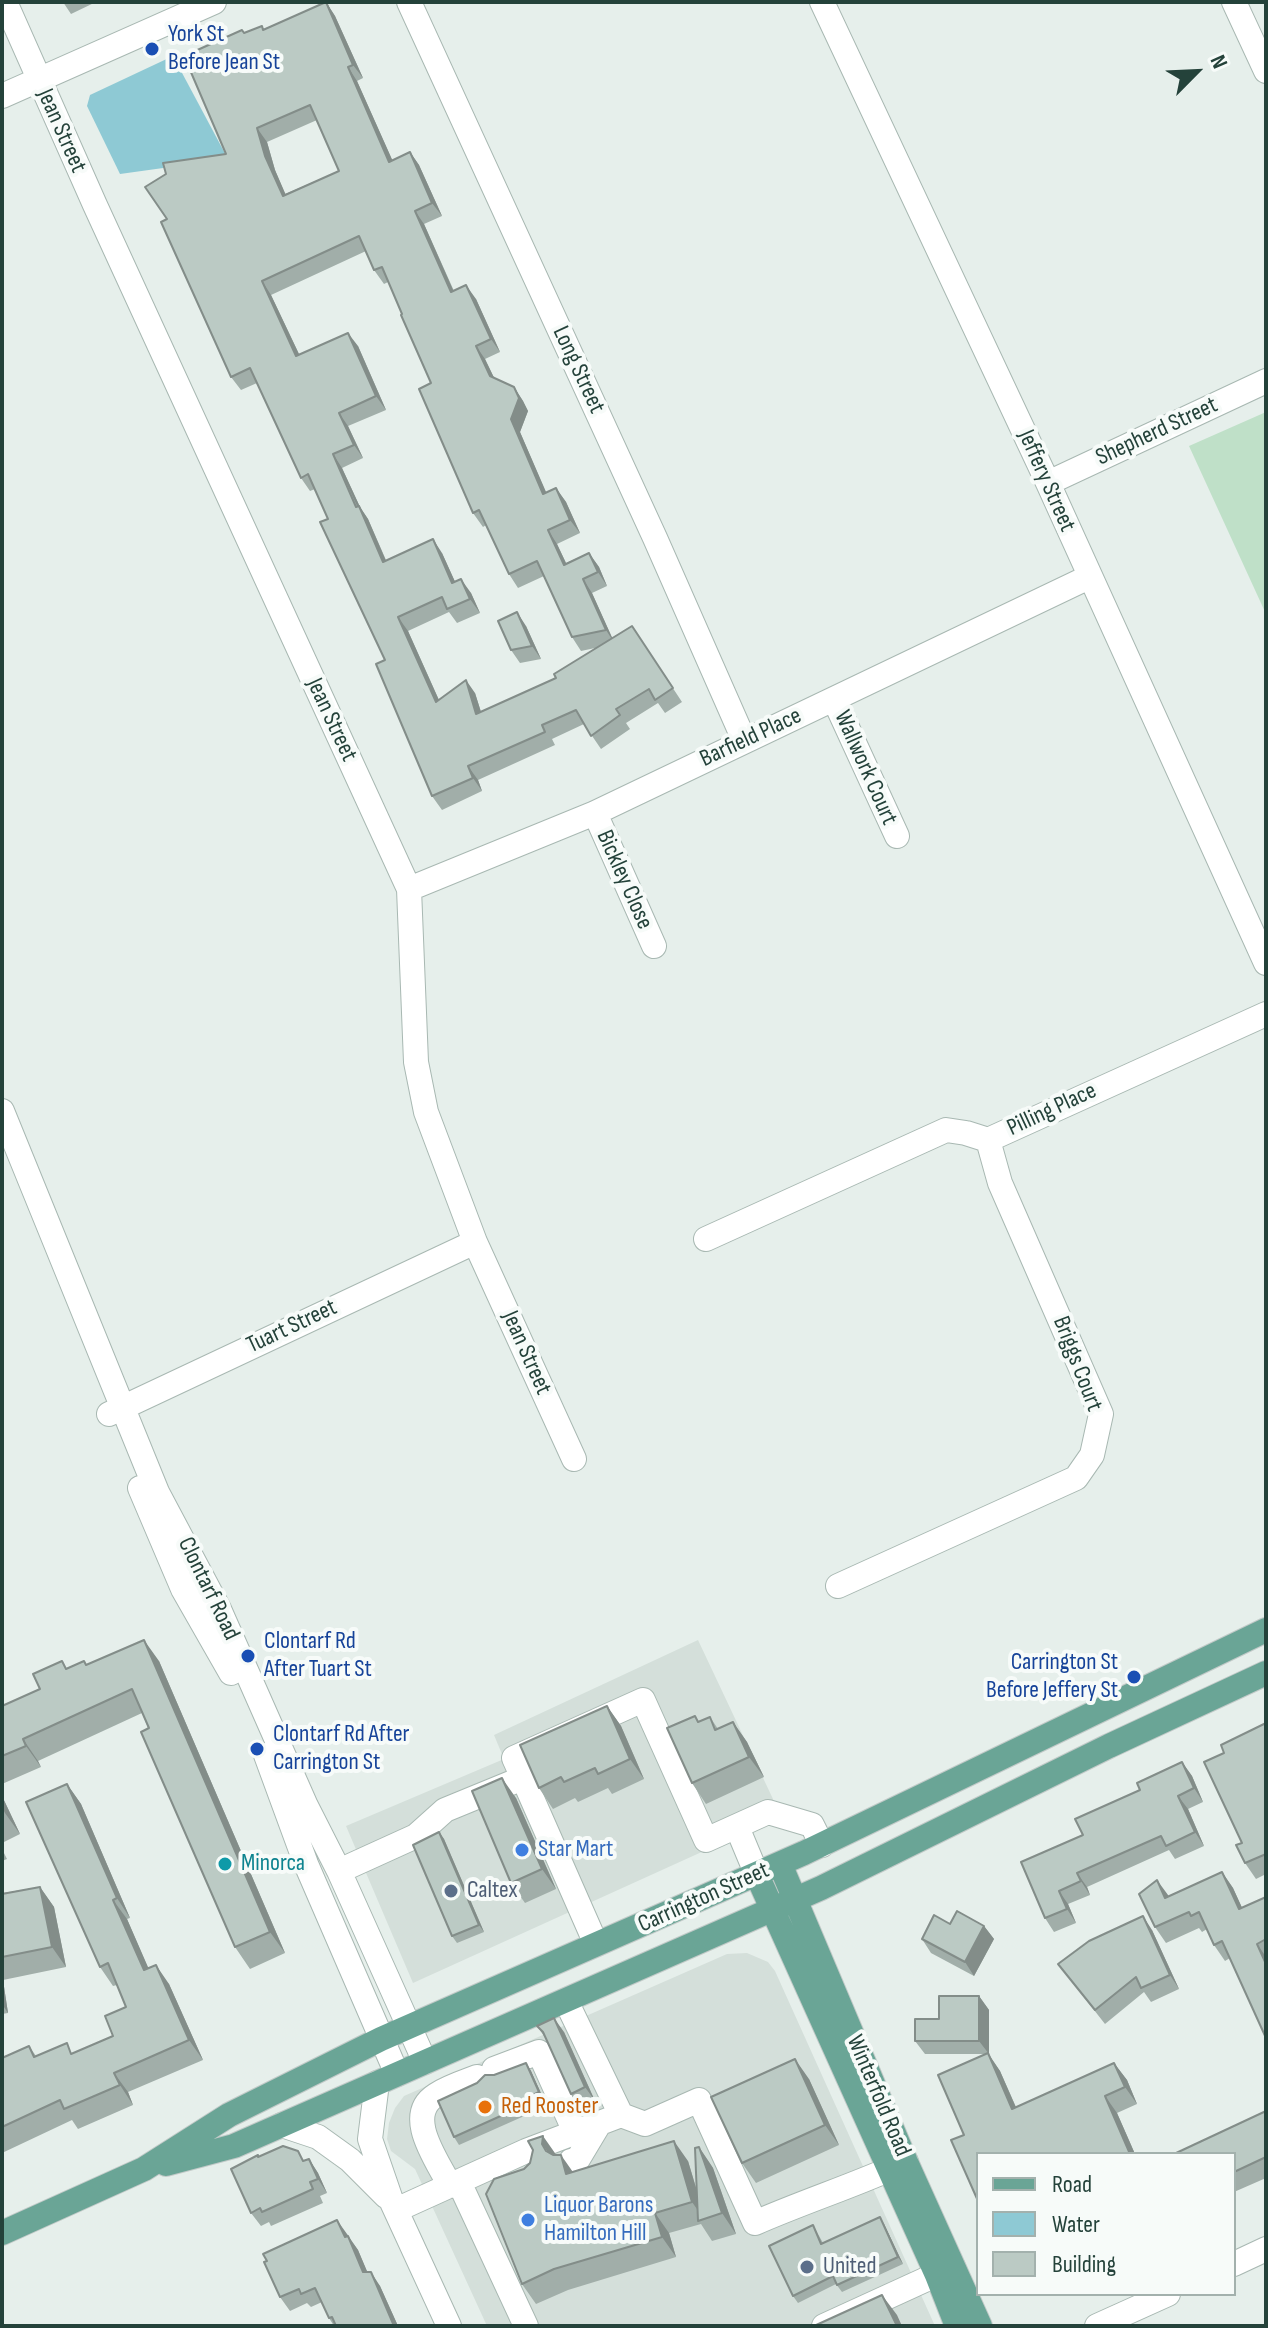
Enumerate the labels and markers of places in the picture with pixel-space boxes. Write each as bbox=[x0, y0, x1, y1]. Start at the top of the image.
place label: York St Before Jean St bbox=[168, 21, 280, 77]
marker: York St Before Jean St bbox=[143, 40, 161, 58]
place label: Clontarf Rd After Tuart St bbox=[264, 1628, 372, 1684]
marker: Clontarf Rd After Tuart St bbox=[239, 1647, 257, 1665]
place label: Carrington St Before Jeffery St bbox=[986, 1649, 1118, 1705]
marker: Carrington St Before Jeffery St bbox=[1125, 1668, 1143, 1686]
place label: Clontarf Rd After Carrington St bbox=[273, 1721, 409, 1777]
marker: Clontarf Rd After Carrington St bbox=[248, 1740, 266, 1758]
place label: Star Mart bbox=[538, 1836, 613, 1864]
marker: Star Mart bbox=[513, 1841, 531, 1859]
place label: Minorca bbox=[241, 1850, 305, 1878]
marker: Minorca bbox=[216, 1855, 234, 1873]
place label: Caltex bbox=[467, 1877, 518, 1905]
marker: Caltex bbox=[442, 1882, 460, 1900]
place label: Red Rooster bbox=[501, 2093, 598, 2121]
marker: Red Rooster bbox=[476, 2098, 494, 2116]
place label: Liquor Barons Hamilton Hill bbox=[544, 2192, 653, 2248]
marker: Liquor Barons Hamilton Hill bbox=[519, 2211, 537, 2229]
place label: United bbox=[823, 2253, 876, 2281]
marker: United bbox=[798, 2258, 816, 2276]

